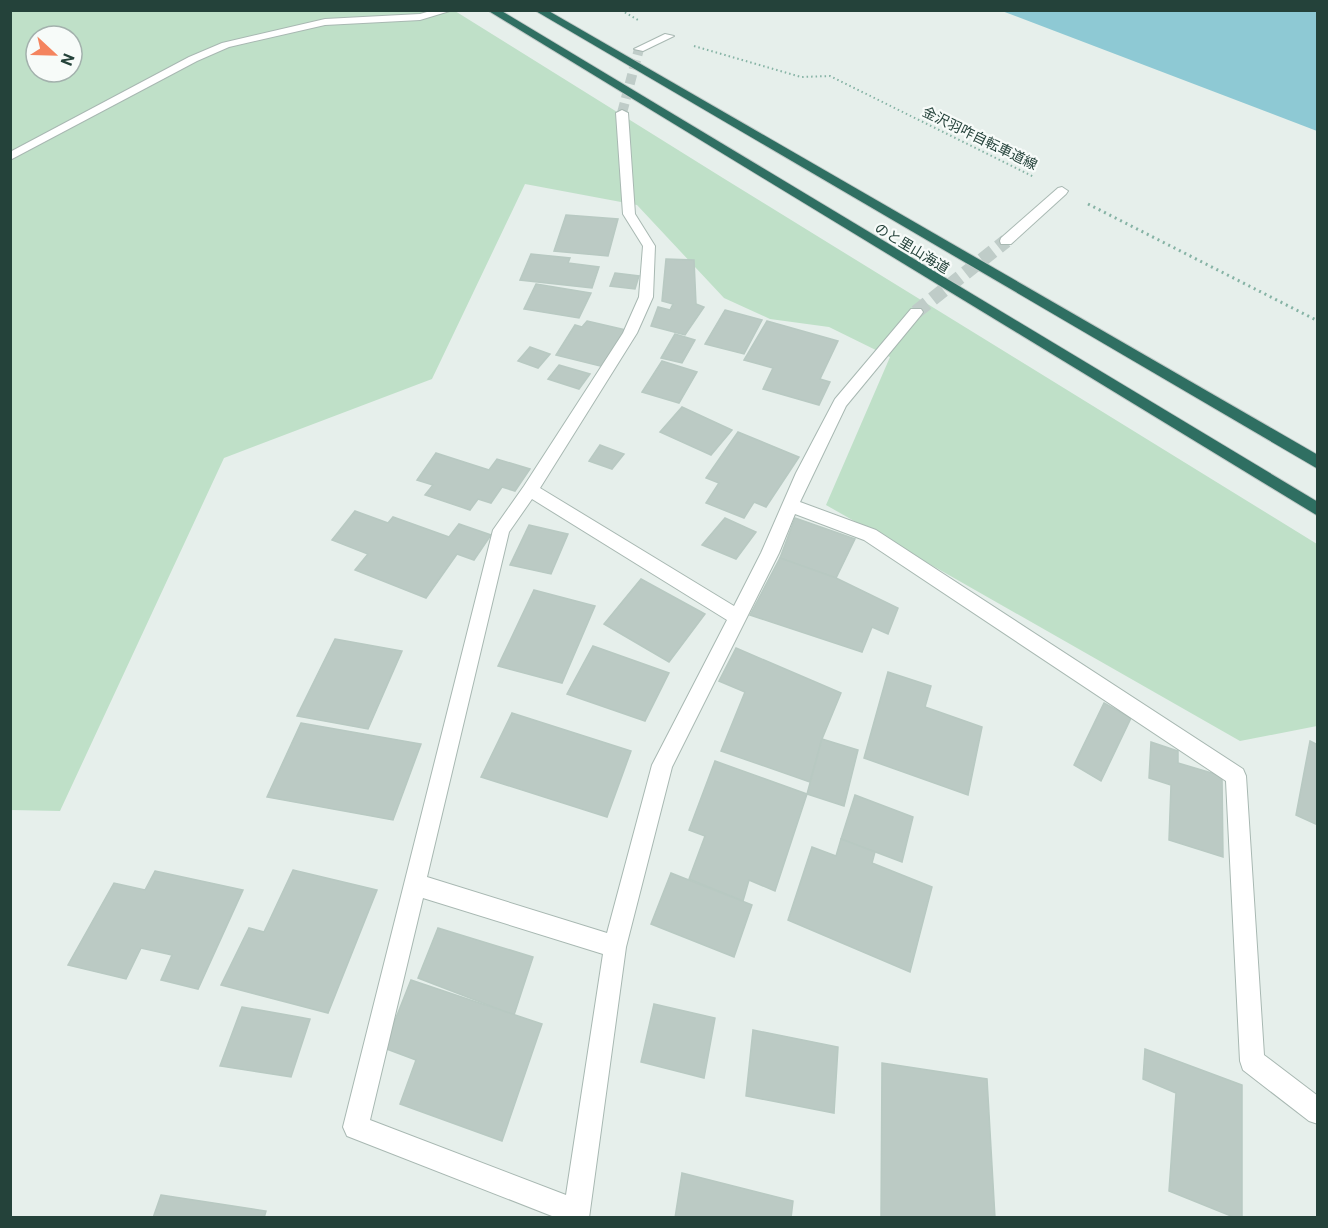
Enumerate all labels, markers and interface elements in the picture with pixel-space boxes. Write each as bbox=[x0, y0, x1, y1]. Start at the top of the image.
north arrow bbox=[24, 24, 84, 84]
text: N bbox=[57, 51, 78, 68]
street label: 金沢羽咋自転車道線 bbox=[920, 103, 1040, 173]
street label: のと里山海道 bbox=[872, 220, 952, 276]

